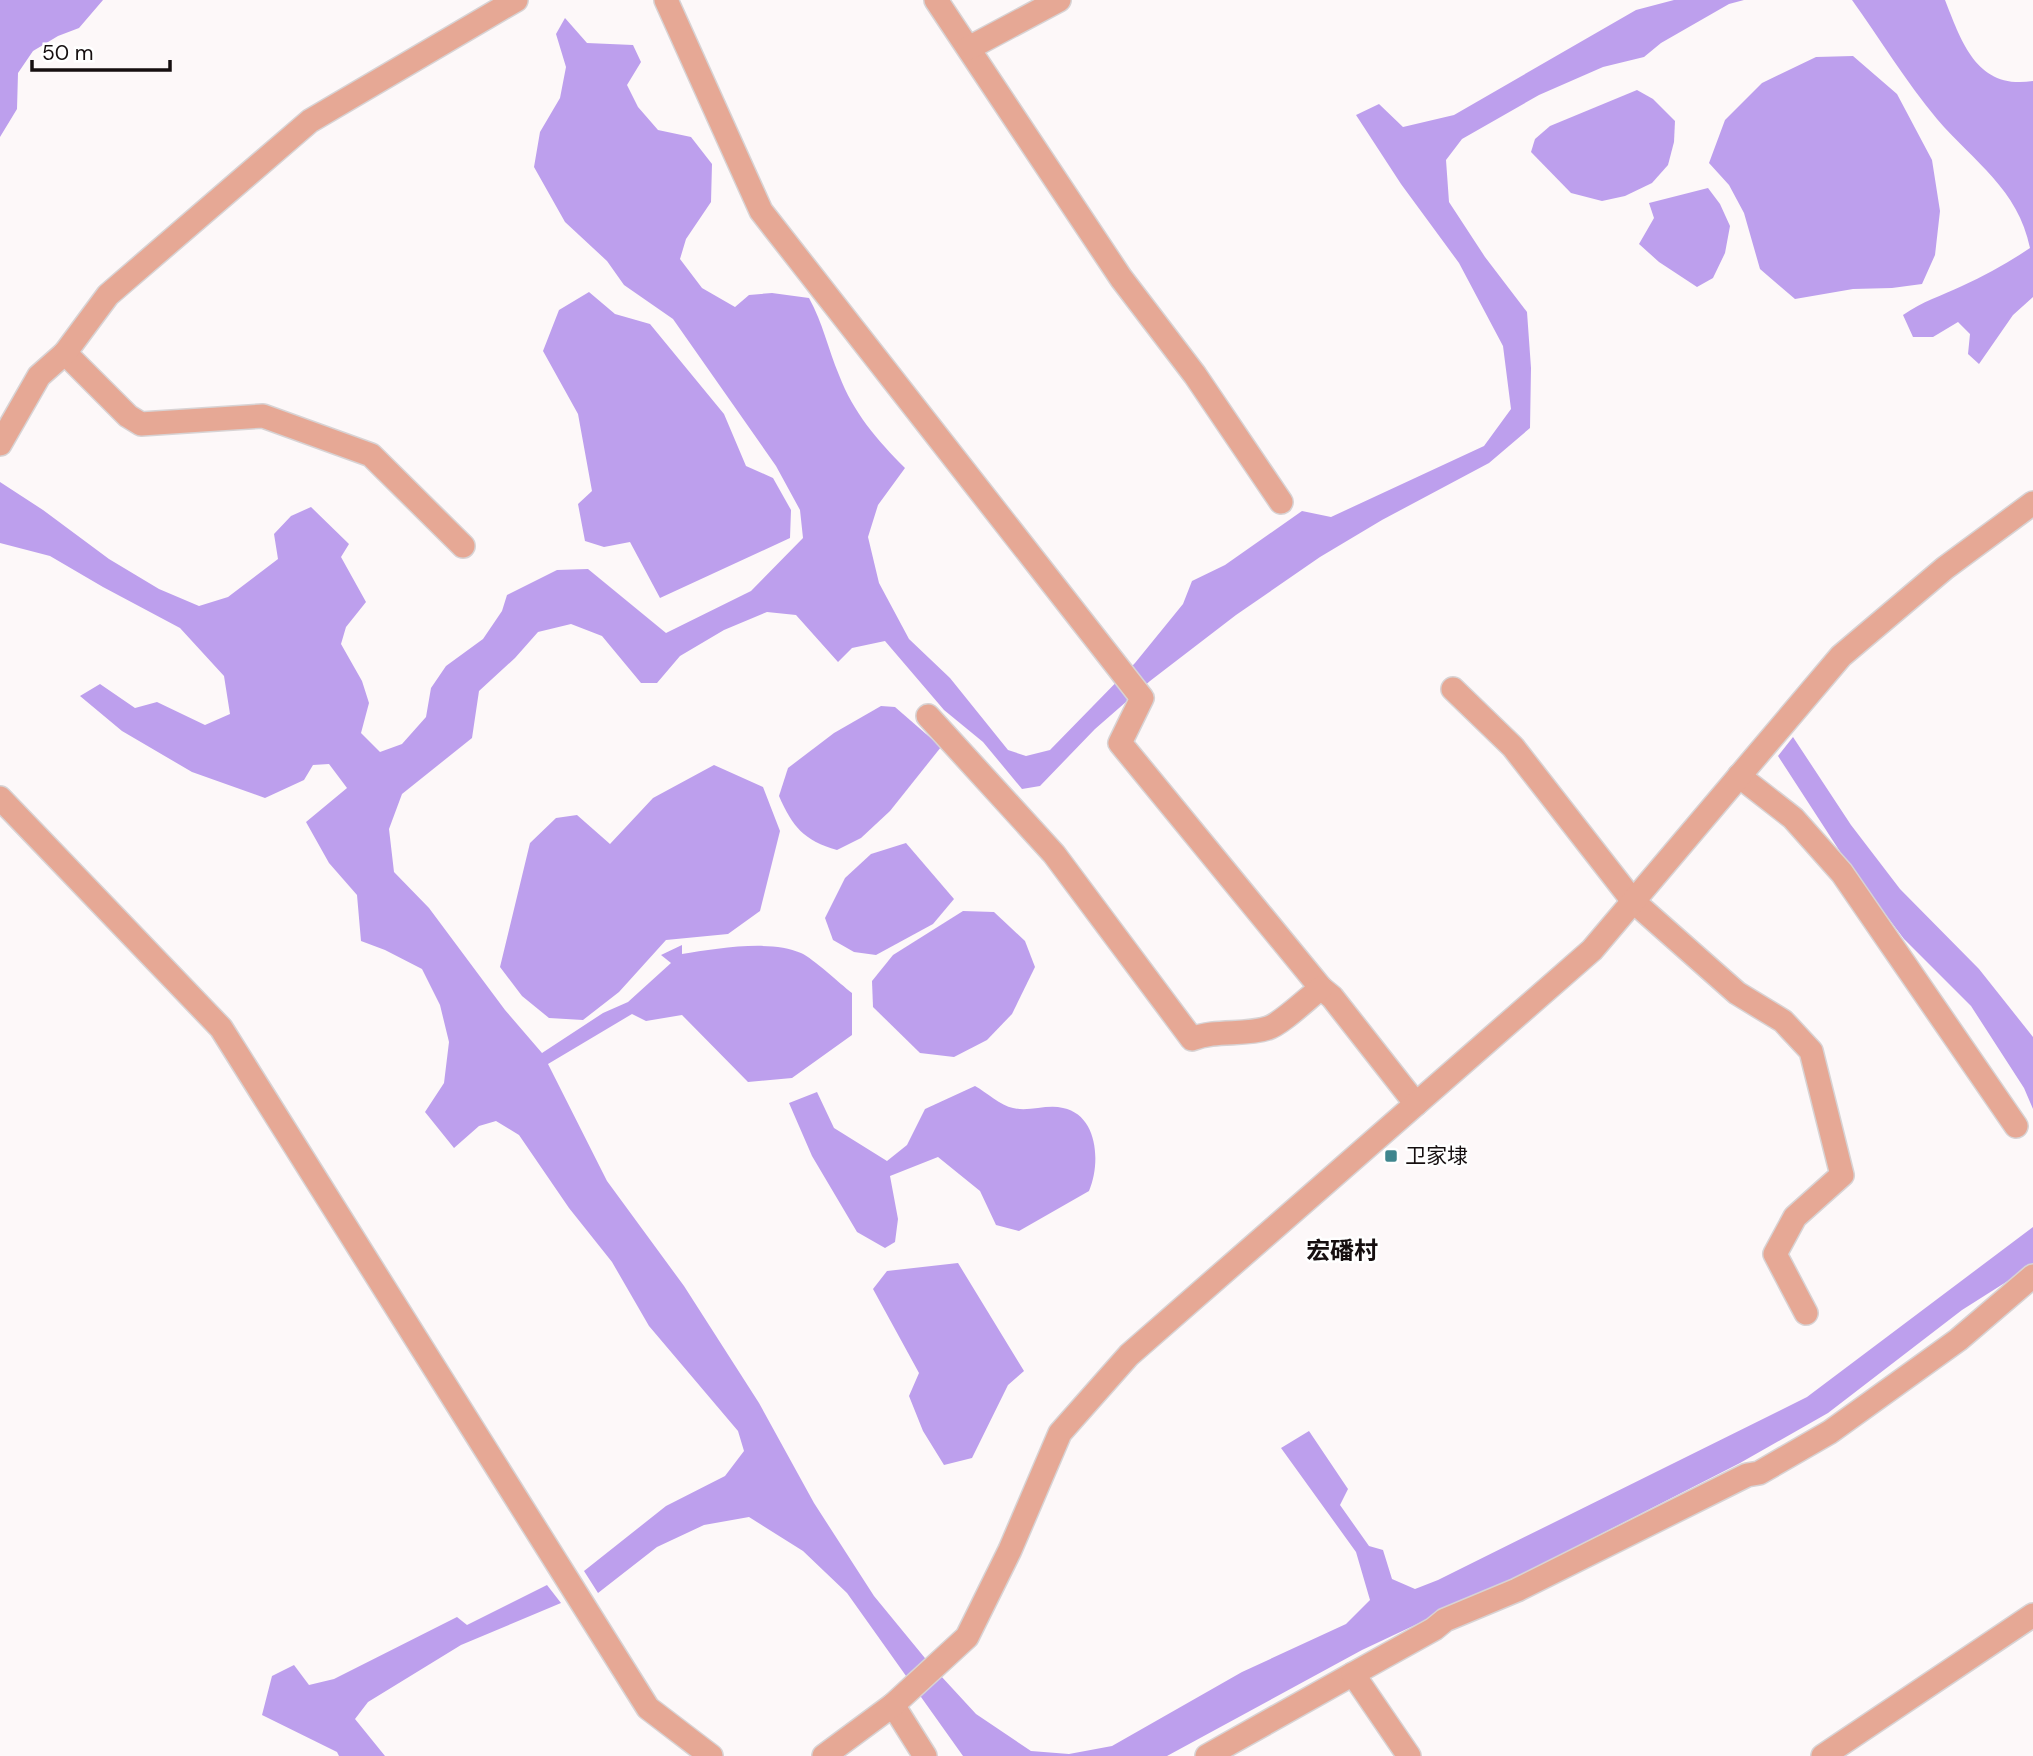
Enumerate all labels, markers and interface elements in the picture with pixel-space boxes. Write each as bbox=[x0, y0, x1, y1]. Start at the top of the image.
scale bar bbox=[32, 28, 170, 72]
text: 50 m bbox=[42, 39, 93, 67]
place label: 卫家埭 bbox=[1405, 1142, 1468, 1170]
marker: 卫家埭 bbox=[1383, 1148, 1399, 1164]
district label: 宏磻村 bbox=[1306, 1235, 1378, 1266]

